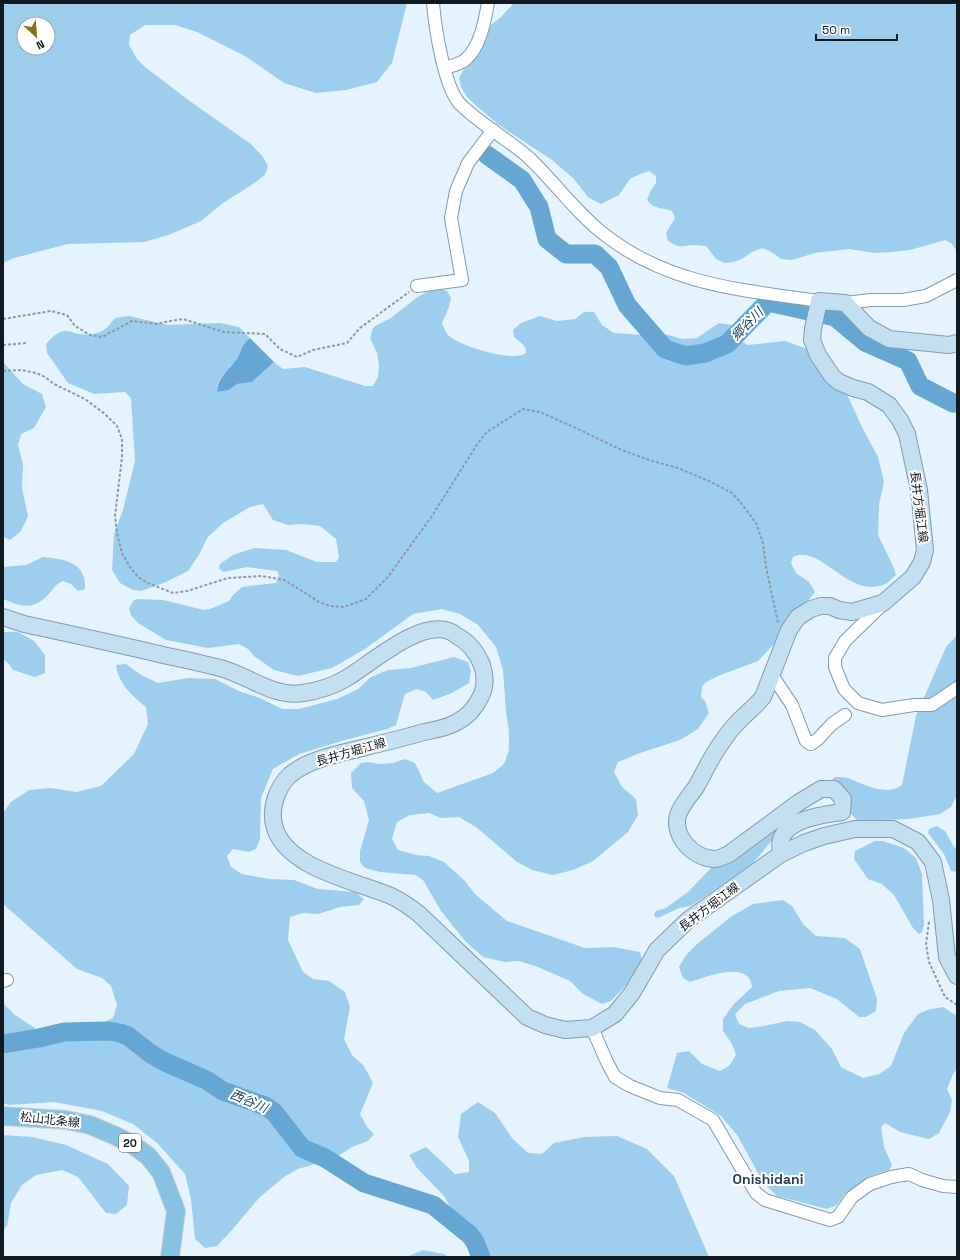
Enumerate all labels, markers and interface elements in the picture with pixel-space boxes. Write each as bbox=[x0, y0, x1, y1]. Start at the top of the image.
north arrow bbox=[16, 16, 56, 56]
scale bar bbox=[816, 16, 897, 42]
text: 50 m bbox=[822, 22, 850, 38]
text: N bbox=[34, 37, 47, 53]
water label: 郷谷川 bbox=[727, 303, 768, 344]
street label: 長井方堀江線 bbox=[907, 470, 931, 544]
street label: 長井方堀江線 bbox=[314, 734, 388, 770]
street label: 長井方堀江線 bbox=[675, 879, 743, 935]
water label: 西谷川 bbox=[228, 1086, 272, 1117]
street label: 松山北条線 bbox=[19, 1109, 81, 1131]
road number: 20 bbox=[119, 1134, 141, 1152]
district label: Onishidani bbox=[733, 1170, 803, 1188]

